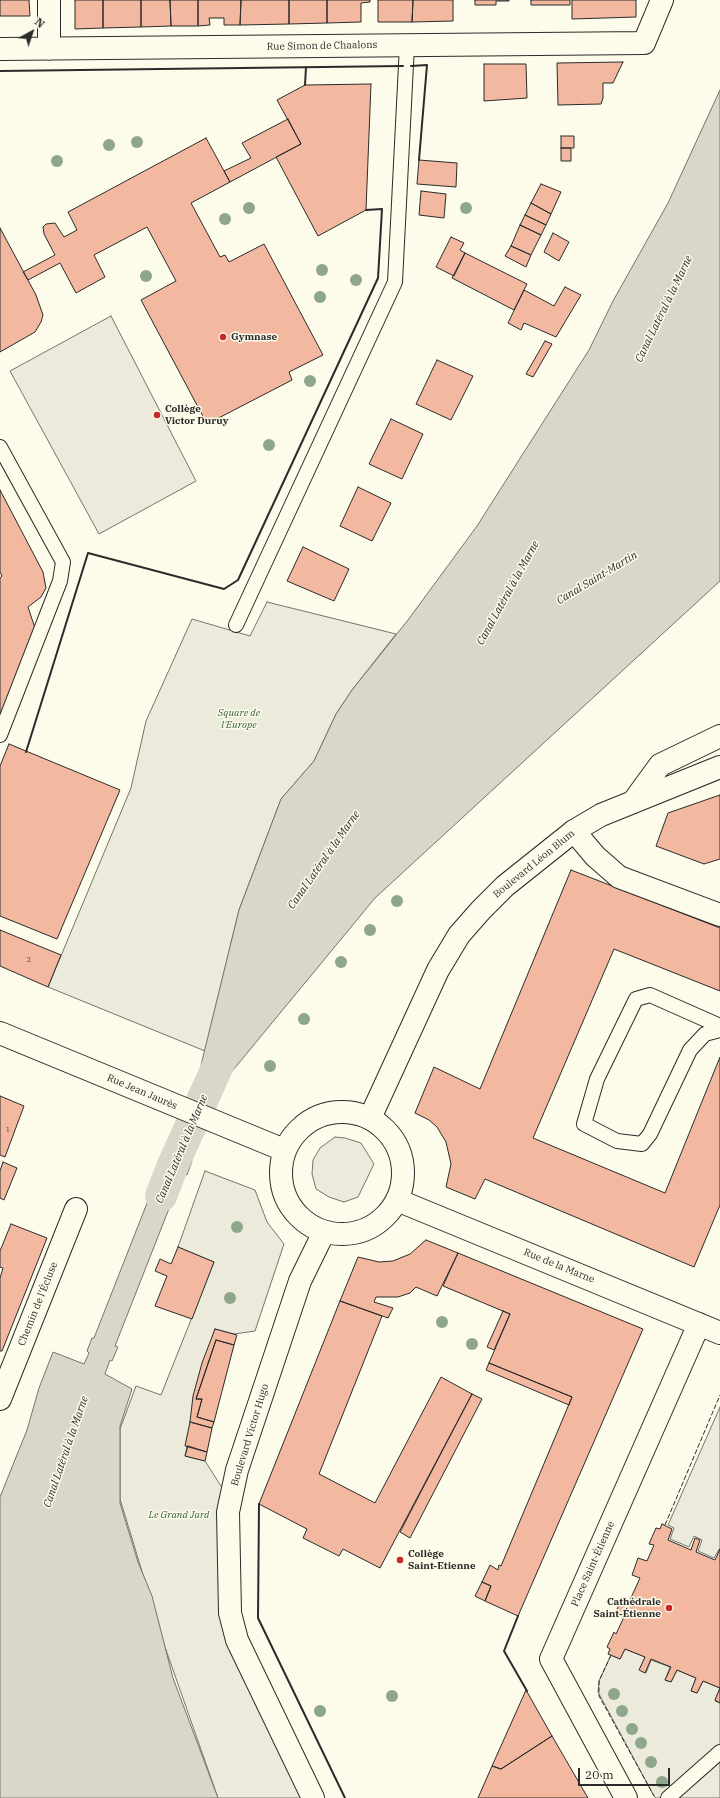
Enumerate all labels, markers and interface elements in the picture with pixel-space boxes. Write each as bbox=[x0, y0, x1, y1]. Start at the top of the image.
north arrow bbox=[12, 12, 52, 52]
text: N bbox=[32, 15, 48, 31]
street label: Rue Simon de Chaalons bbox=[267, 39, 377, 53]
water label: Canal Latéral à la Marne bbox=[632, 254, 696, 364]
place label: Gymnase bbox=[231, 331, 277, 343]
marker: Gymnase bbox=[218, 332, 228, 342]
place label: Collège Victor Duruy bbox=[165, 403, 228, 426]
marker: Collège Victor Duruy bbox=[152, 410, 162, 420]
water label: Canal Latéral à la Marne bbox=[474, 539, 542, 647]
water label: Canal Saint-Martin bbox=[554, 549, 640, 607]
park label: Square de l'Europe bbox=[218, 707, 260, 730]
water label: Canal Latéral à la Marne bbox=[285, 808, 363, 912]
street label: Boulevard Léon Blum bbox=[491, 827, 577, 901]
house number: 2 bbox=[27, 955, 31, 965]
street label: Rue Jean Jaurès bbox=[105, 1072, 179, 1112]
water label: Canal Latéral à la Marne bbox=[153, 1093, 211, 1205]
house number: 1 bbox=[6, 1125, 10, 1135]
street label: Rue de la Marne bbox=[522, 1246, 596, 1286]
street label: Chemin de l'Écluse bbox=[16, 1260, 60, 1348]
street label: Boulevard Victor Hugo bbox=[229, 1382, 271, 1488]
water label: Canal Latéral à la Marne bbox=[41, 1395, 91, 1509]
park label: Le Grand Jard bbox=[149, 1509, 209, 1521]
street label: Place Saint-Étienne bbox=[569, 1519, 617, 1609]
place label: Collège Saint-Etienne bbox=[408, 1548, 476, 1572]
marker: Collège Saint-Etienne bbox=[395, 1555, 405, 1565]
place label: Cathédrale Saint-Étienne bbox=[593, 1596, 661, 1620]
marker: Cathédrale Saint-Étienne bbox=[664, 1603, 674, 1613]
scale bar bbox=[580, 1760, 672, 1786]
text: 20 m bbox=[585, 1767, 614, 1782]

